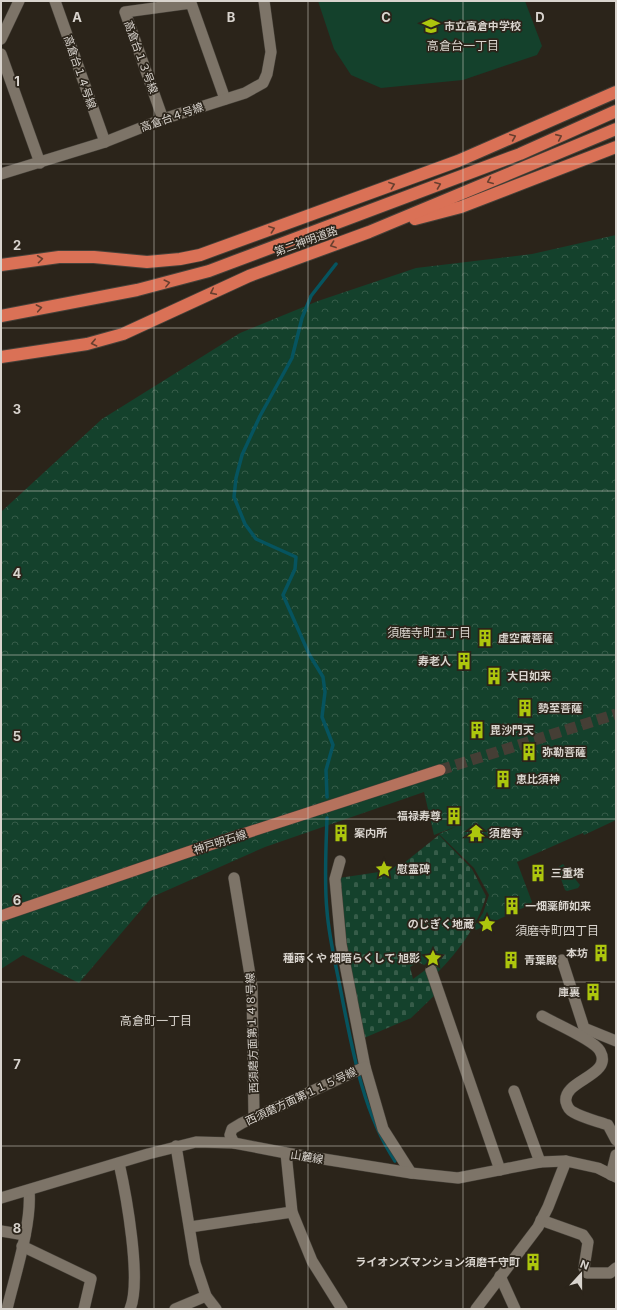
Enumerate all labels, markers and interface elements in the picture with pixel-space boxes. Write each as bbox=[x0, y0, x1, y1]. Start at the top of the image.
text: A bbox=[72, 9, 82, 25]
text: B bbox=[227, 9, 236, 25]
text: C bbox=[381, 9, 391, 25]
text: D bbox=[535, 9, 545, 25]
school or university icon: 市立高倉中学校 bbox=[421, 16, 441, 36]
street label: 高倉台１３号線 bbox=[121, 18, 161, 96]
place label: 市立高倉中学校 bbox=[444, 19, 521, 33]
street label: 高倉台１４号線 bbox=[61, 33, 99, 111]
district label: 高倉台一丁目 bbox=[427, 38, 499, 53]
text: 1 bbox=[14, 73, 20, 89]
street label: 高倉台４号線 bbox=[139, 100, 205, 134]
one-way arrow bbox=[509, 134, 516, 142]
one-way arrow bbox=[554, 134, 562, 142]
one-way arrow bbox=[486, 177, 493, 185]
one-way arrow bbox=[388, 181, 395, 190]
one-way arrow bbox=[434, 182, 441, 190]
street label: 第二神明道路 bbox=[273, 223, 339, 259]
one-way arrow bbox=[268, 226, 275, 234]
text: 2 bbox=[13, 237, 21, 253]
one-way arrow bbox=[329, 240, 336, 249]
one-way arrow bbox=[37, 255, 43, 264]
one-way arrow bbox=[164, 279, 170, 287]
one-way arrow bbox=[210, 287, 218, 295]
one-way arrow bbox=[36, 305, 42, 313]
one-way arrow bbox=[91, 338, 97, 346]
text: 3 bbox=[13, 401, 21, 417]
text: 4 bbox=[13, 565, 22, 581]
district label: 須磨寺町五丁目 bbox=[387, 625, 471, 640]
building icon: 虚空蔵菩薩 bbox=[475, 628, 495, 648]
place label: 虚空蔵菩薩 bbox=[498, 631, 553, 645]
building icon: 寿老人 bbox=[454, 651, 474, 671]
place label: 寿老人 bbox=[418, 654, 451, 668]
building icon: 大日如来 bbox=[484, 666, 504, 686]
place label: 大日如来 bbox=[507, 669, 551, 683]
building icon: 勢至菩薩 bbox=[515, 698, 535, 718]
place label: 勢至菩薩 bbox=[538, 701, 582, 715]
building icon: 毘沙門天 bbox=[467, 720, 487, 740]
place label: 毘沙門天 bbox=[490, 723, 534, 737]
text: 5 bbox=[13, 728, 21, 744]
building icon: 弥勒菩薩 bbox=[519, 742, 539, 762]
place label: 弥勒菩薩 bbox=[542, 745, 586, 759]
building icon: 恵比須神 bbox=[493, 769, 513, 789]
place label: 恵比須神 bbox=[516, 772, 560, 786]
building icon: 福禄寿尊 bbox=[444, 806, 464, 826]
place label: 福禄寿尊 bbox=[397, 809, 441, 823]
building icon: 案内所 bbox=[331, 823, 351, 843]
temple icon: 須磨寺 bbox=[466, 823, 486, 843]
place label: 案内所 bbox=[354, 826, 387, 840]
place label: 須磨寺 bbox=[489, 826, 522, 840]
street label: 神戸明石線 bbox=[192, 827, 248, 857]
place icon: 慰霊碑 bbox=[374, 859, 394, 879]
place label: 慰霊碑 bbox=[397, 862, 430, 876]
building icon: 三重塔 bbox=[528, 863, 548, 883]
place label: 三重塔 bbox=[551, 866, 584, 880]
text: 6 bbox=[13, 892, 21, 908]
building icon: 一畑薬師如来 bbox=[502, 896, 522, 916]
place label: 一畑薬師如来 bbox=[525, 899, 591, 913]
place icon: のじぎく地蔵 bbox=[477, 914, 497, 934]
place label: のじぎく地蔵 bbox=[408, 917, 474, 931]
district label: 須磨寺町四丁目 bbox=[515, 923, 599, 938]
building icon: 本坊 bbox=[591, 943, 611, 963]
place label: 本坊 bbox=[566, 946, 588, 960]
place icon: 種蒔くや 畑暗らくして 旭影 bbox=[423, 948, 443, 968]
building icon: 青葉殿 bbox=[501, 950, 521, 970]
place label: 種蒔くや 畑暗らくして 旭影 bbox=[283, 951, 420, 965]
place label: 青葉殿 bbox=[524, 953, 557, 967]
street label: 西須磨方面第１４８号線 bbox=[243, 972, 261, 1094]
building icon: 庫裏 bbox=[583, 982, 603, 1002]
place label: 庫裏 bbox=[558, 985, 580, 999]
district label: 高倉町一丁目 bbox=[120, 1013, 192, 1028]
text: 7 bbox=[13, 1056, 21, 1072]
street label: 西須磨方面第１１５号線 bbox=[243, 1064, 359, 1128]
street label: 山麓線 bbox=[290, 1148, 324, 1166]
text: 8 bbox=[13, 1220, 21, 1236]
building icon: ライオンズマンション須磨千守町 bbox=[523, 1252, 543, 1272]
north arrow bbox=[561, 1254, 601, 1294]
place label: ライオンズマンション須磨千守町 bbox=[355, 1255, 520, 1269]
text: N bbox=[578, 1257, 591, 1273]

